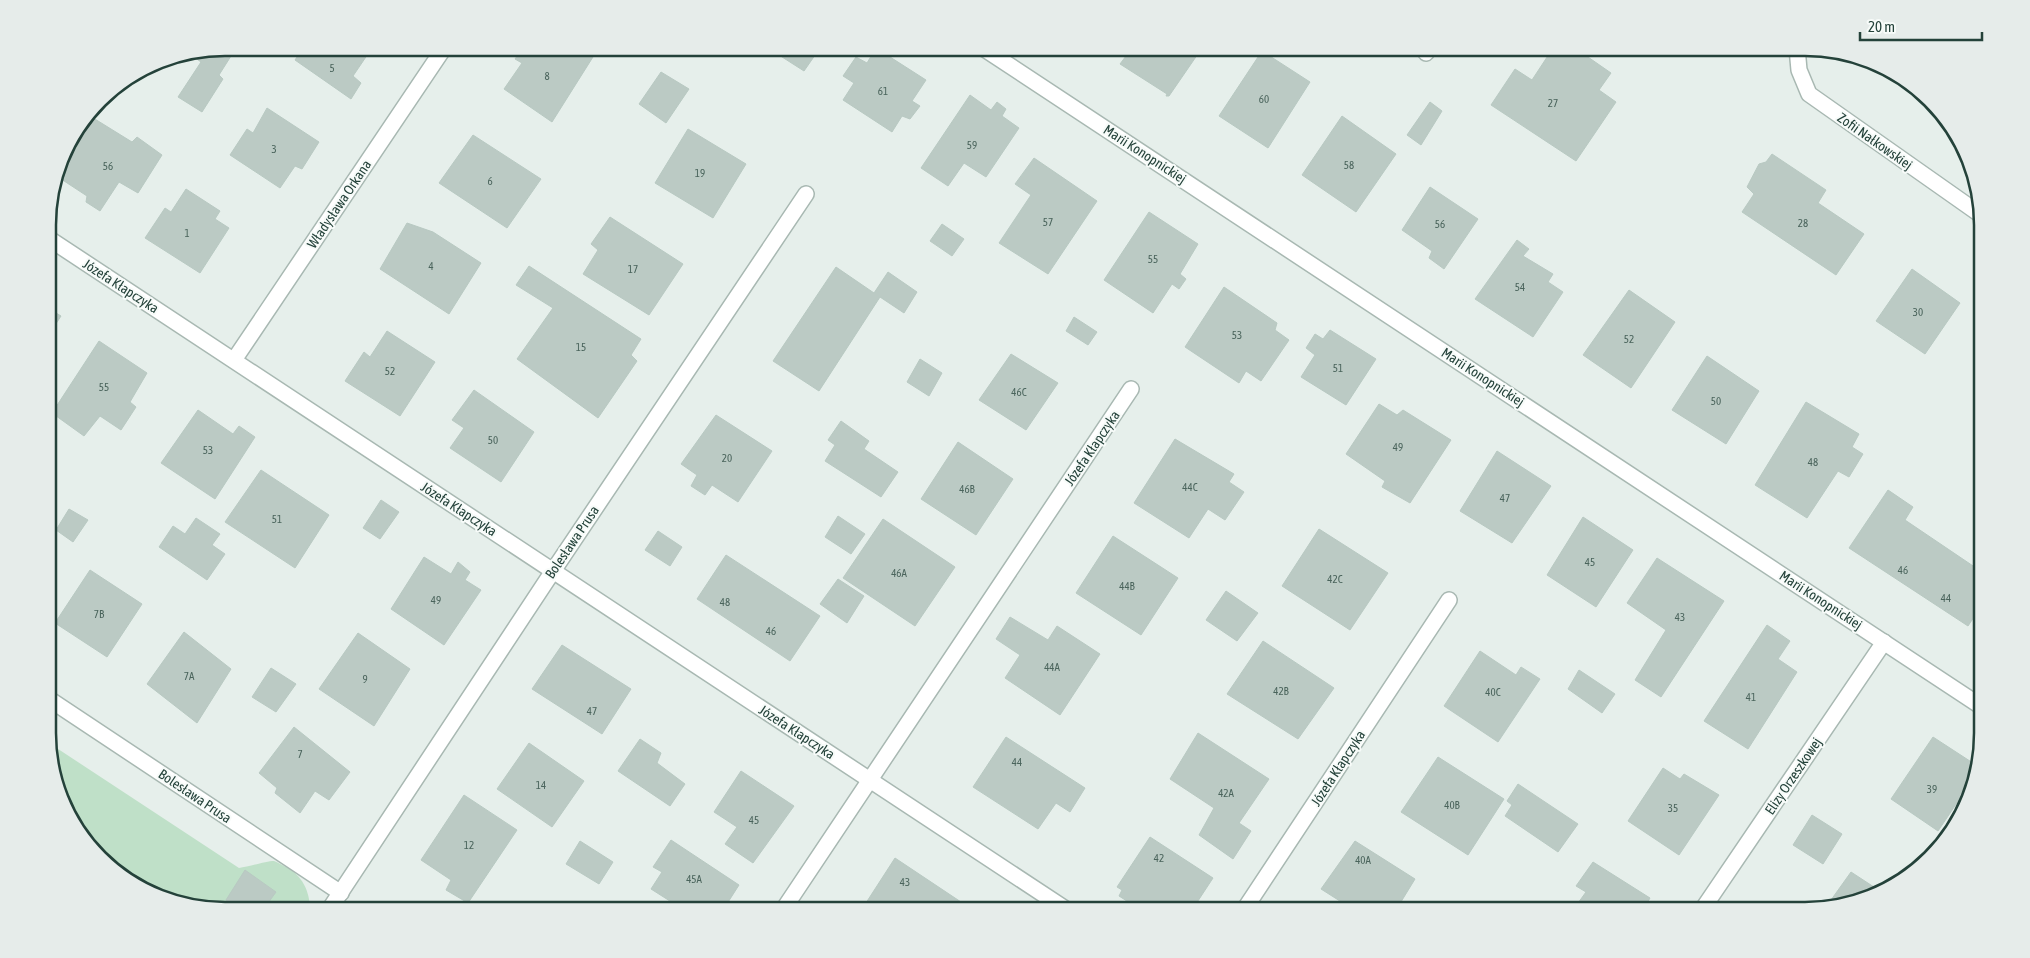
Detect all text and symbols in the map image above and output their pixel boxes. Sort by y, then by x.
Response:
scale bar [1860,10,1982,42]
text: 20 m [1868,18,1895,35]
house number: 5 [329,62,335,74]
house number: 8 [544,70,550,82]
house number: 61 [878,85,888,97]
house number: 60 [1259,93,1269,105]
house number: 27 [1548,97,1558,109]
street label: Zofii Nałkowskiej [1834,109,1916,173]
street label: Marii Konopnickiej [1101,121,1189,187]
house number: 59 [967,139,977,151]
house number: 3 [271,143,277,155]
street label: Władysława Orkana [304,157,374,251]
house number: 58 [1344,159,1354,171]
house number: 56 [103,160,113,172]
house number: 19 [695,167,705,179]
house number: 6 [487,175,493,187]
house number: 57 [1043,216,1053,228]
house number: 28 [1798,217,1808,229]
house number: 56 [1435,218,1445,230]
house number: 1 [184,227,190,239]
house number: 55 [1148,253,1158,265]
street label: Józefa Kłapczyka [80,256,162,316]
house number: 4 [428,260,434,272]
house number: 17 [628,263,638,275]
house number: 54 [1515,281,1525,293]
house number: 30 [1913,306,1923,318]
house number: 53 [1232,329,1242,341]
house number: 52 [1624,333,1634,345]
house number: 15 [576,341,586,353]
street label: Marii Konopnickiej [1439,344,1527,410]
house number: 51 [1333,362,1343,374]
house number: 52 [385,365,395,377]
house number: 55 [99,381,109,393]
house number: 46C [1011,386,1027,398]
house number: 50 [1711,395,1721,407]
street label: Józefa Kłapczyka [1061,408,1123,488]
house number: 50 [488,434,498,446]
house number: 49 [1393,441,1403,453]
house number: 53 [203,444,213,456]
house number: 20 [722,452,732,464]
house number: 48 [1808,456,1818,468]
street label: Józefa Kłapczyka [418,479,500,539]
house number: 44C [1182,481,1198,493]
house number: 46B [959,483,976,495]
house number: 47 [1500,492,1510,504]
street label: Bolesława Prusa [542,503,602,581]
house number: 51 [272,513,282,525]
house number: 45 [1585,556,1595,568]
house number: 46 [1898,564,1908,576]
house number: 46A [891,567,907,579]
street label: Marii Konopnickiej [1777,567,1865,633]
house number: 42C [1327,573,1343,585]
house number: 44B [1119,580,1136,592]
house number: 44 [1941,592,1951,604]
house number: 49 [431,594,441,606]
house number: 48 [720,596,730,608]
house number: 7B [94,608,105,620]
house number: 43 [1675,611,1685,623]
house number: 46 [766,625,776,637]
house number: 44A [1044,661,1060,673]
house number: 7A [184,670,195,682]
house number: 9 [362,673,368,685]
house number: 42B [1273,685,1290,697]
house number: 40C [1485,686,1501,698]
house number: 41 [1746,691,1756,703]
street label: Józefa Kłapczyka [756,702,838,762]
house number: 47 [587,705,597,717]
street label: Józefa Kłapczyka [1308,727,1368,809]
street label: Elizy Orzeszkowej [1761,735,1825,817]
house number: 7 [297,748,303,760]
house number: 44 [1012,756,1022,768]
street label: Bolesława Prusa [156,766,234,826]
house number: 14 [536,779,546,791]
house number: 39 [1927,783,1937,795]
house number: 42A [1218,787,1234,799]
house number: 40B [1444,799,1461,811]
house number: 35 [1668,802,1678,814]
house number: 45 [749,814,759,826]
house number: 12 [464,839,474,851]
house number: 42 [1154,852,1164,864]
house number: 40A [1355,854,1371,866]
house number: 45A [686,873,702,885]
house number: 43 [900,876,910,888]

